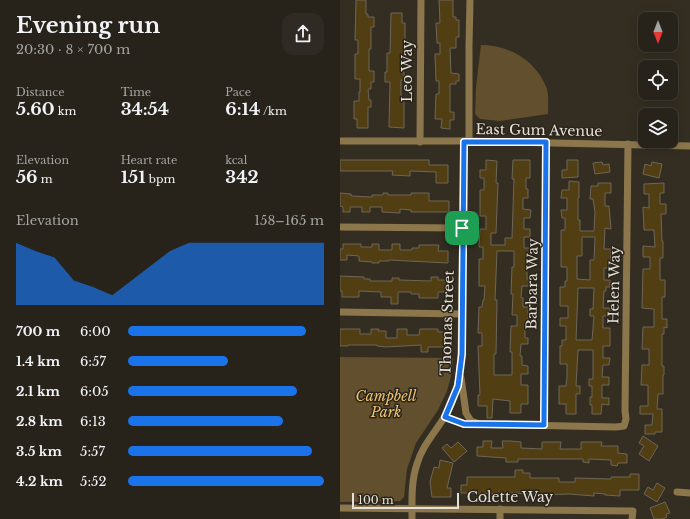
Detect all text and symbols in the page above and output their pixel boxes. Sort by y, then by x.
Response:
text: Evening run [16,12,160,39]
north arrow [638,12,678,52]
map controls [638,12,678,148]
button: share [282,13,324,55]
street label: Leo Way [398,40,416,102]
text: 20:30 · 8 × 700 m [16,41,130,58]
button: locate [638,60,678,100]
text: Distance [16,85,65,99]
text: Time [121,85,151,99]
text: Pace [225,85,251,99]
text: 5.60 [16,99,55,120]
text: 34:54 [121,99,169,120]
text: 6:14 [225,99,260,120]
text: km [55,104,76,118]
text: /km [260,104,287,118]
button: layers [638,108,678,148]
street label: East Gum Avenue [475,120,603,140]
text: Elevation [16,153,69,167]
text: Heart rate [121,153,177,167]
text: kcal [225,153,247,167]
text: 56 [16,167,38,188]
text: 151 [121,167,146,188]
text: 342 [225,167,259,188]
text: m [38,172,53,186]
text: bpm [146,172,175,186]
pin [445,211,479,245]
text: Elevation [16,212,79,229]
text: 158–165 m [254,212,324,229]
icon: arrive [451,217,473,239]
street label: Barbara Way [522,238,542,330]
street label: Helen Way [604,246,624,324]
street label: Thomas Street [436,269,458,376]
text: 700 m [16,323,60,340]
text: 6:00 [80,323,111,340]
text: 1.4 km [16,353,60,370]
text: 6:57 [80,353,106,370]
text: 2.1 km [16,383,60,400]
text: 6:05 [80,383,109,400]
park label: Campbell Park [356,387,417,421]
text: 2.8 km [16,413,63,430]
text: 6:13 [80,413,106,430]
text: 3.5 km [16,443,62,460]
text: 5:57 [80,443,105,460]
text: 4.2 km [16,473,63,490]
text: 5:52 [80,473,106,490]
street label: Colette Way [467,488,553,506]
scale bar [352,491,459,510]
text: 100 m [358,493,394,507]

